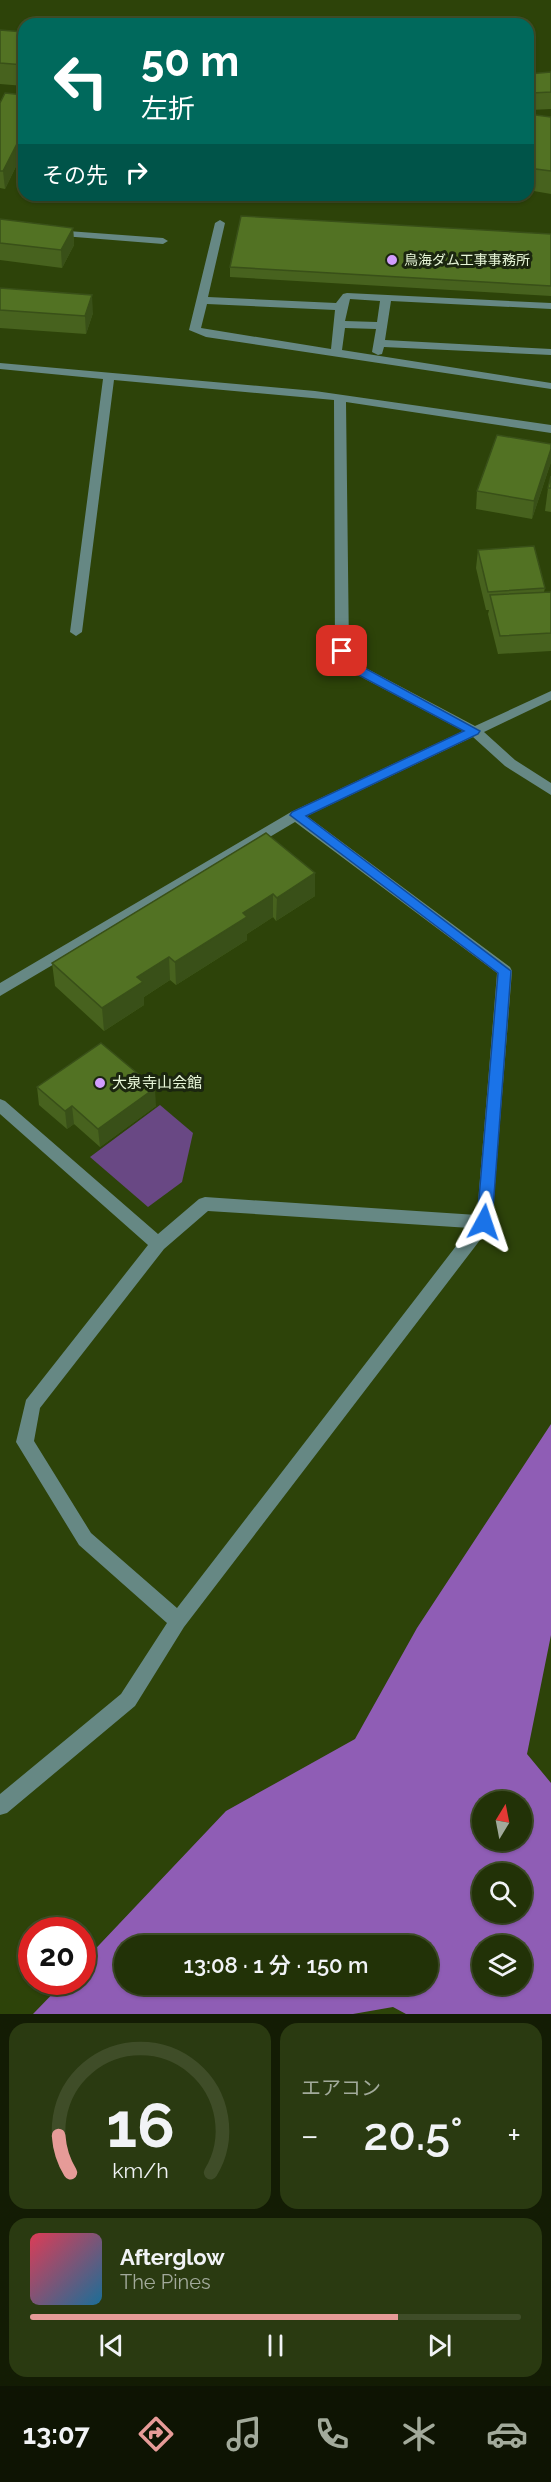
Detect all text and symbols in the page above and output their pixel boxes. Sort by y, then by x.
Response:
text: 50 m [141,37,239,86]
icon: left [42,42,120,120]
text: 左折 [141,93,195,124]
icon: right [120,156,153,189]
text: その先 [42,162,108,188]
place label: 鳥海ダム工事事務所 [404,252,530,268]
marker: 鳥海ダム工事事務所 [385,253,399,267]
pin [316,625,367,676]
icon: arrive [325,634,358,667]
place label: 大泉寺山会館 [112,1074,202,1092]
marker: 大泉寺山会館 [93,1076,107,1090]
position arrow [452,1190,516,1254]
north arrow [472,1791,532,1851]
map controls [472,1791,532,1995]
button: search [472,1863,532,1923]
speed limit sign: 20 [18,1917,96,1995]
button: layers [472,1935,532,1995]
text: 13:08 · 1 分 · 150 m [184,1952,368,1978]
text: エアコン [301,2076,381,2100]
text: 16 [106,2088,174,2162]
text: 20.5° [363,2108,463,2161]
text: − [301,2116,319,2155]
text: + [507,2116,521,2155]
text: km/h [112,2158,168,2183]
text: Afterglow [120,2244,225,2270]
text: The Pines [120,2270,211,2294]
icon: previous [95,2329,128,2362]
icon: pause [259,2329,292,2362]
icon: next [423,2329,456,2362]
icon: directions [135,2413,177,2455]
icon: music [223,2413,265,2455]
icon: phone [311,2413,353,2455]
icon: climate [398,2413,440,2455]
icon: car [486,2413,528,2455]
text: 13:07 [23,2419,90,2450]

